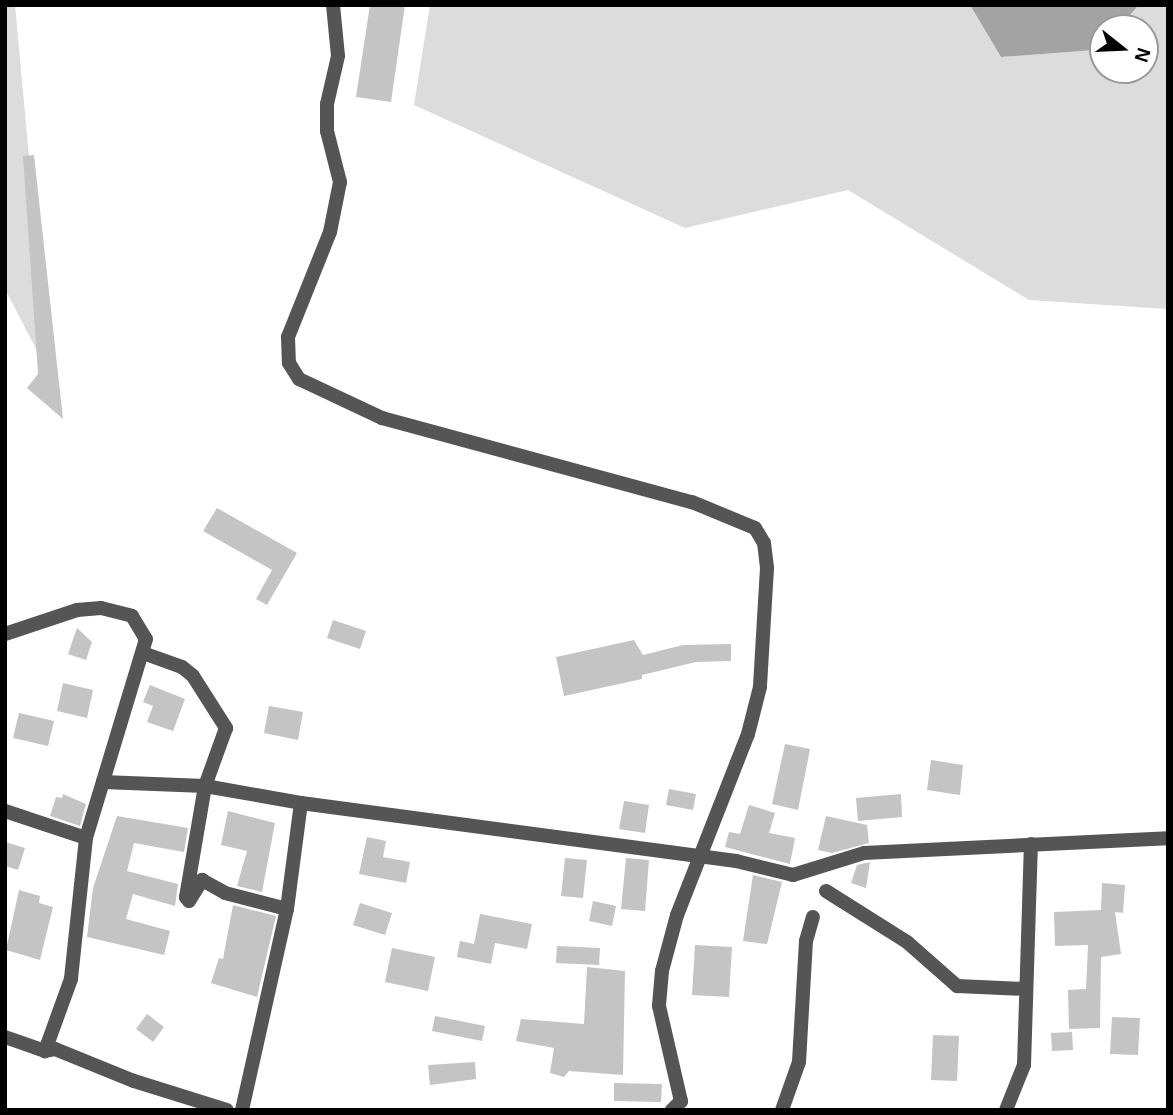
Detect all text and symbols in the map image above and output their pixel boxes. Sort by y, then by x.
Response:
north arrow [1089,14,1159,84]
text: N [1130,45,1155,65]

